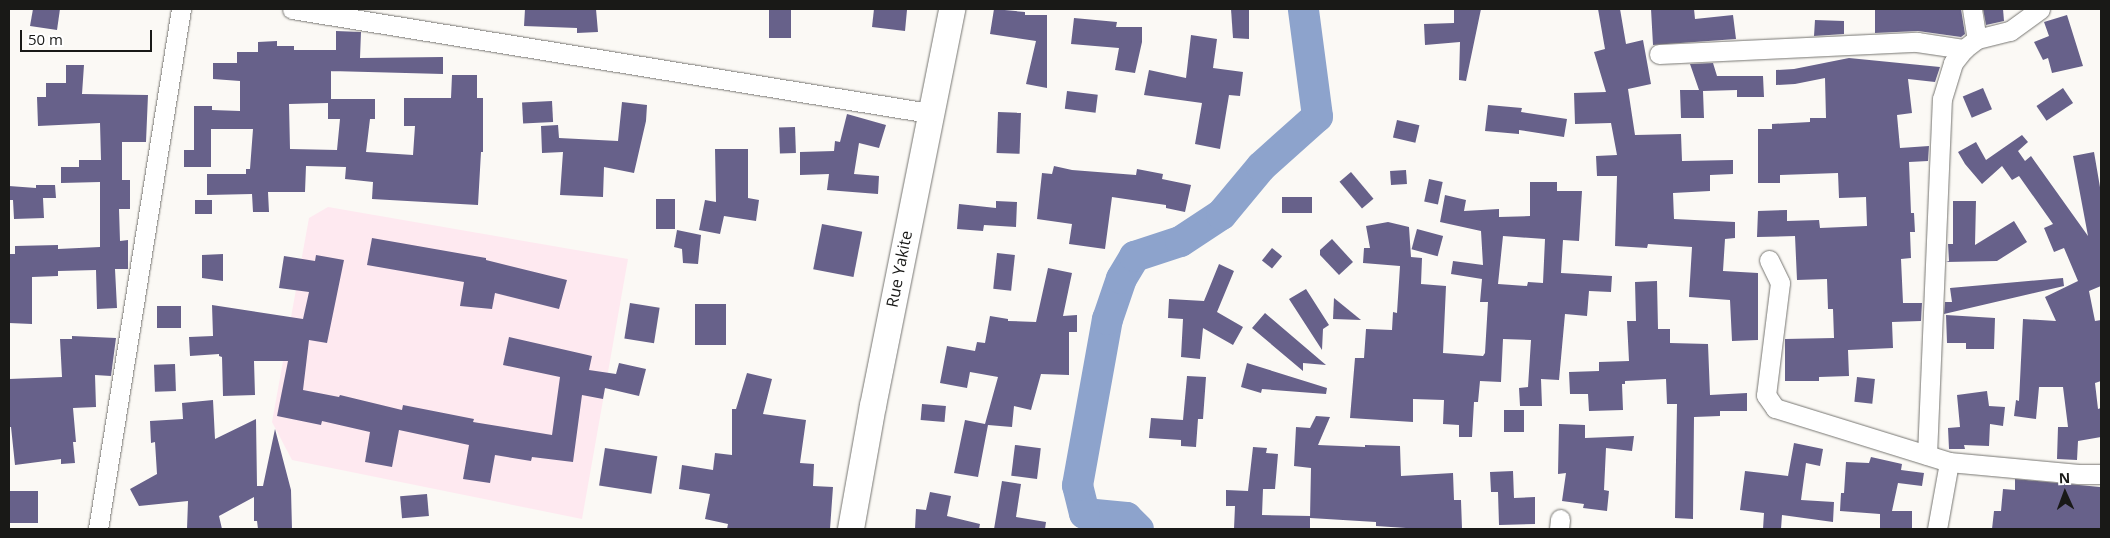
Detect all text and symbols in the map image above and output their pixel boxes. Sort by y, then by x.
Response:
scale bar [22,20,155,52]
text: 50 m [28,29,63,49]
street label: Rue Yakite [882,229,916,309]
north arrow [2040,468,2090,518]
text: N [2058,468,2070,487]

